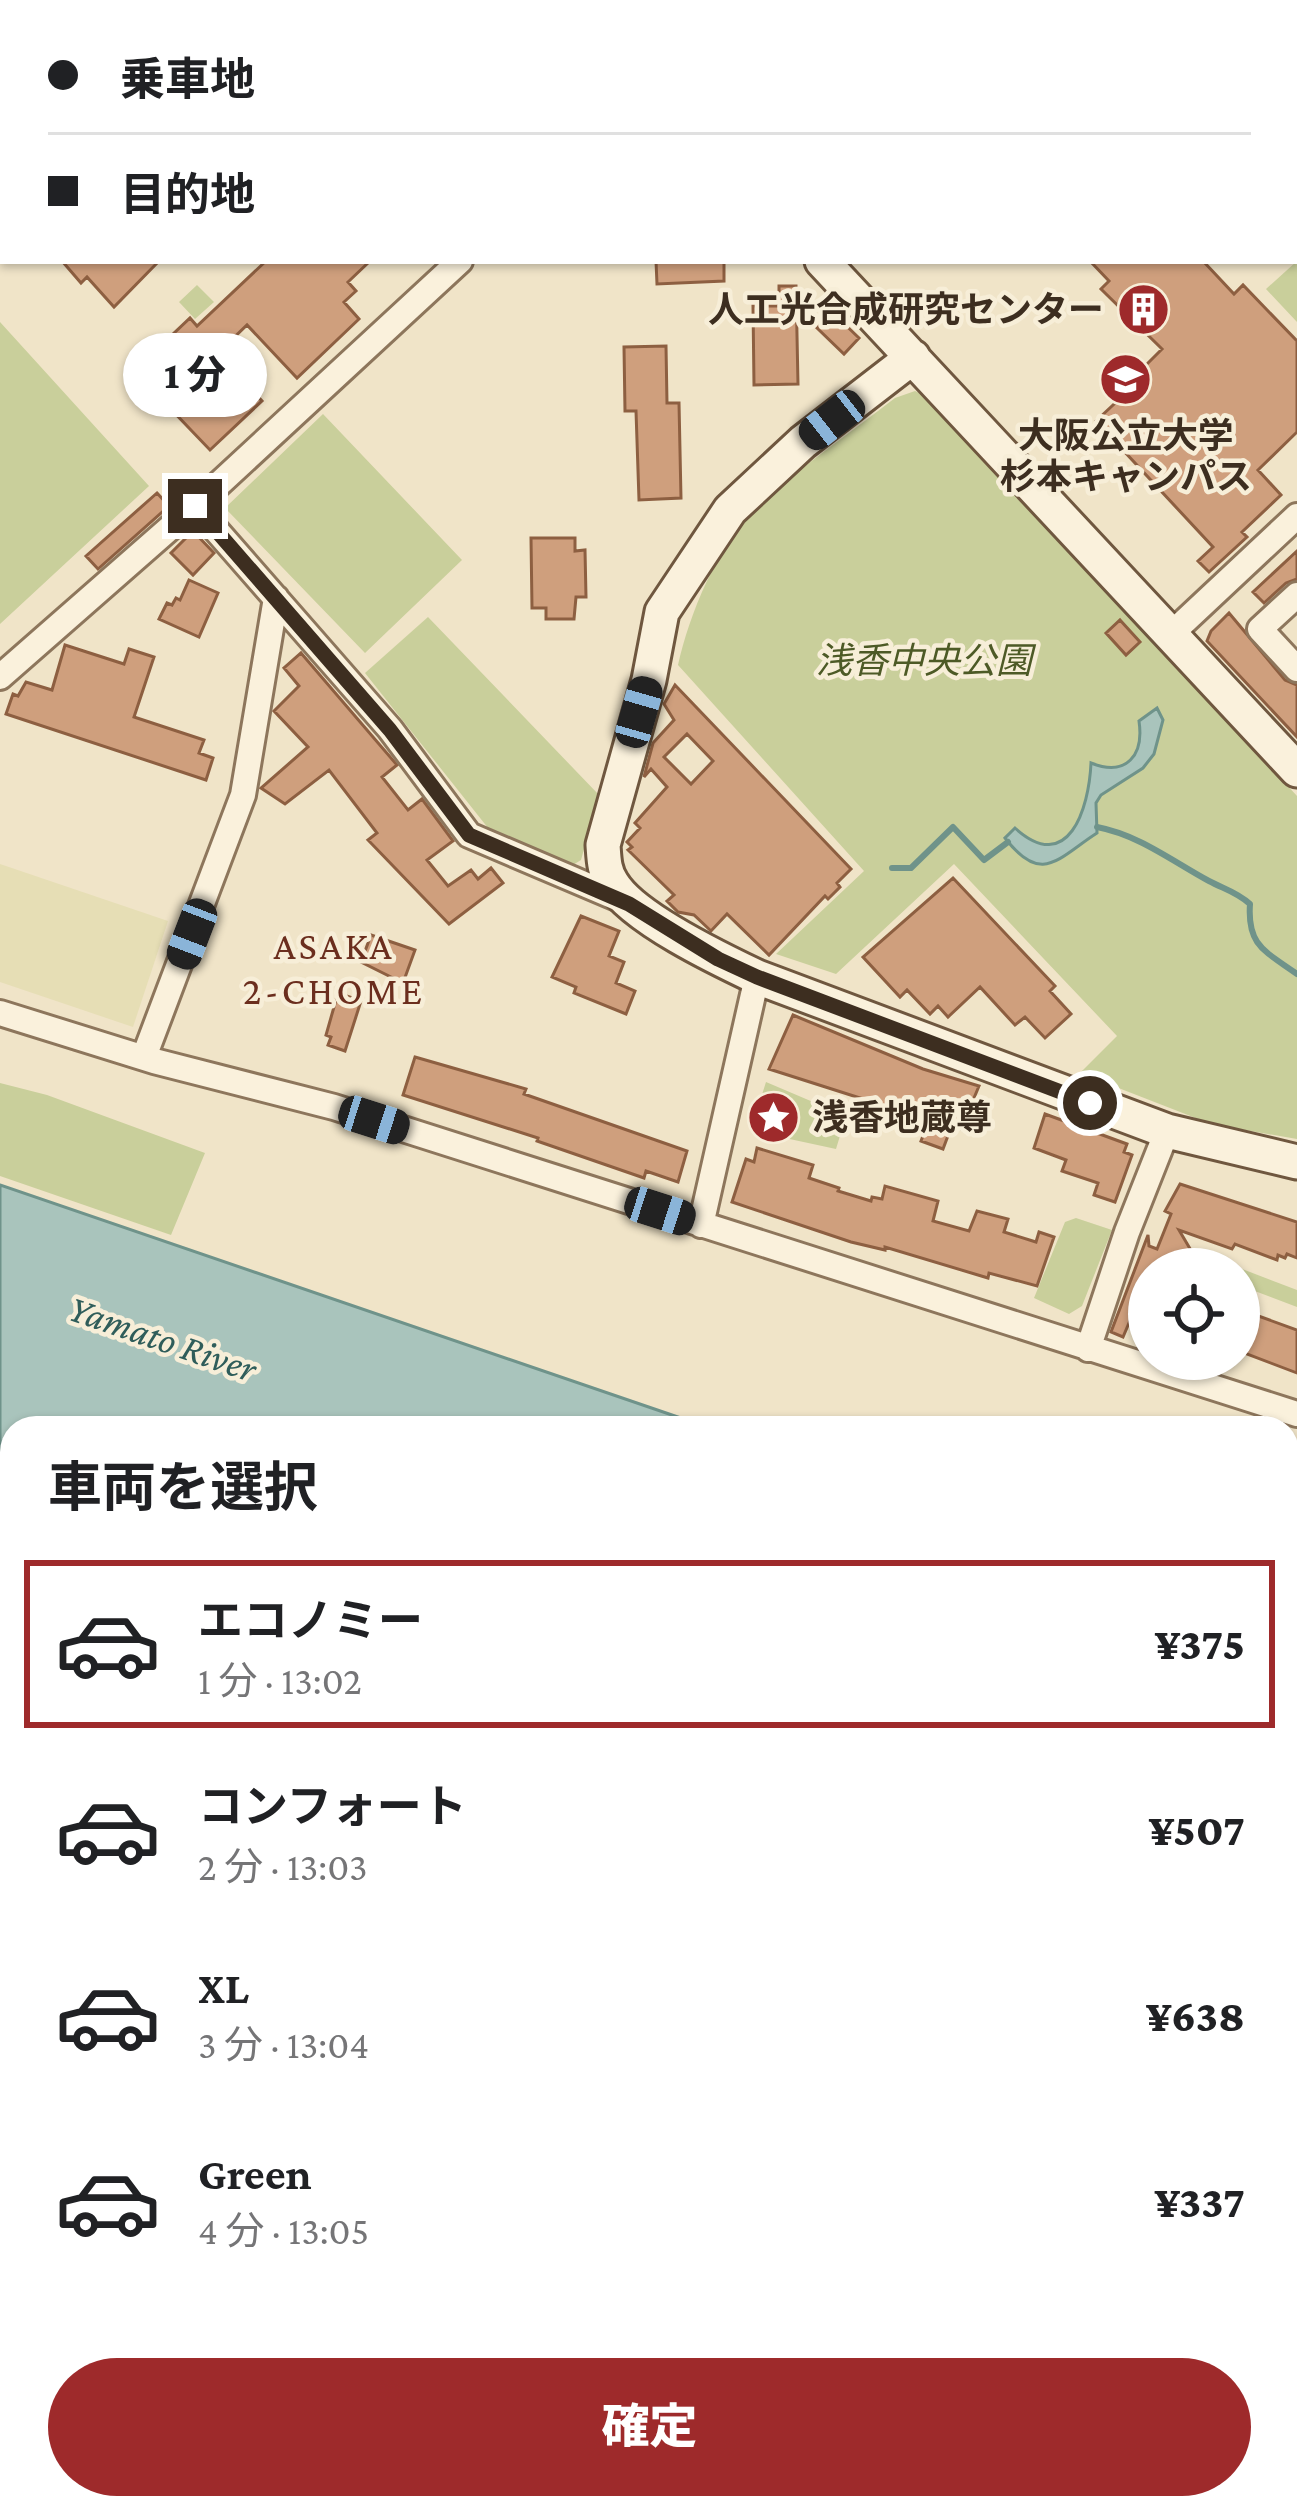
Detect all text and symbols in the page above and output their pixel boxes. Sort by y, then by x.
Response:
text: 乗車地 [120,55,255,105]
text: 目的地 [120,170,255,220]
building icon: 人工光合成研究センター [1115,282,1171,338]
place label: 人工光合成研究センター [708,290,1104,330]
callout: 1 分 [123,332,267,416]
school or university icon: 大阪公立大学 杉本キャンパス [1098,352,1154,408]
text: 1 分 [164,353,226,396]
car [793,384,871,456]
place label: 大阪公立大学 杉本キャンパス [1000,416,1252,497]
route end [168,479,222,533]
park label: 浅香中央公園 [816,641,1037,681]
car [612,672,666,752]
car [162,894,222,974]
district label: ASAKA 2-CHOME [243,924,425,1012]
route start [1063,1076,1117,1130]
place icon: 浅香地蔵尊 [745,1090,801,1146]
car [334,1092,414,1148]
place label: 浅香地蔵尊 [812,1098,992,1138]
car [620,1183,700,1239]
map controls [1128,1248,1260,1380]
button: locate [1128,1248,1260,1380]
water label: Yamato River [64,1286,264,1391]
text: 車両を選択 [48,1458,318,1518]
icon: car [54,1590,162,1698]
text: エコノミー [198,1596,423,1646]
text: ¥375 [1154,1619,1245,1669]
text: 1 分 · 13:02 [198,1659,362,1702]
icon: car [54,1776,162,1884]
text: コンフォート [198,1782,467,1832]
text: ¥507 [1148,1805,1245,1855]
text: 2 分 · 13:03 [198,1845,367,1888]
icon: car [54,1962,162,2070]
text: XL [198,1963,249,2013]
text: ¥638 [1145,1991,1245,2041]
text: 3 分 · 13:04 [198,2023,369,2066]
icon: car [54,2148,162,2256]
text: Green [198,2149,312,2199]
text: ¥337 [1154,2177,1245,2227]
text: 4 分 · 13:05 [198,2209,369,2252]
button: 確定 [48,2358,1251,2496]

